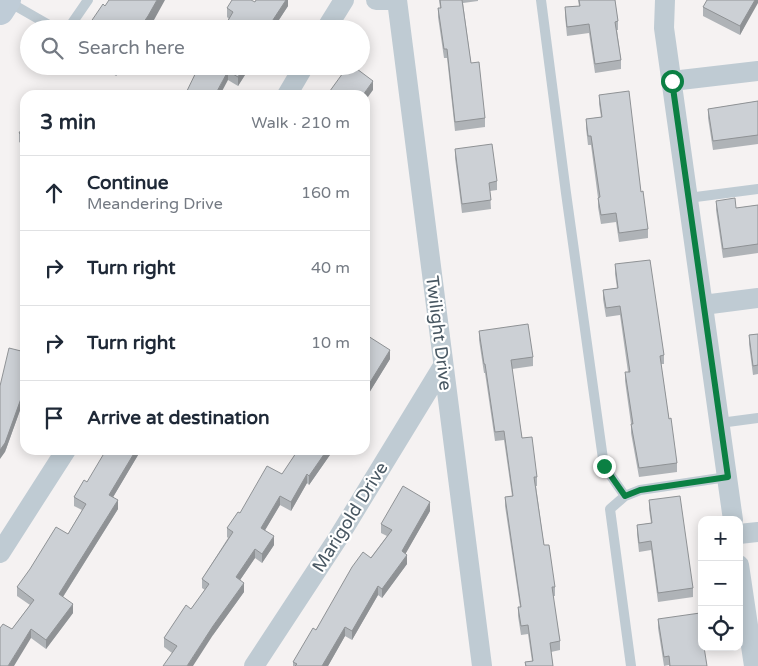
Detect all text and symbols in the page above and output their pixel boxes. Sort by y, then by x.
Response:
search box [20,20,370,75]
icon: search [38,34,66,62]
text: Search here [78,37,185,59]
route start [661,70,684,93]
text: 3 min [40,110,96,135]
text: Walk · 210 m [251,113,350,133]
text: Continue [87,172,169,194]
icon: ahead [40,179,68,207]
text: 160 m [301,183,350,203]
text: Meandering Drive [87,194,223,214]
icon: right [40,254,68,282]
text: Turn right [87,257,175,279]
text: 40 m [311,258,350,278]
street label: Twilight Drive [421,274,457,392]
icon: right [40,329,68,357]
text: Turn right [87,332,175,354]
text: 10 m [311,333,350,353]
icon: arrive [40,404,68,432]
text: Arrive at destination [87,407,270,429]
route end [593,455,616,478]
street label: Marigold Drive [307,458,393,576]
map controls [698,516,743,651]
button: + [698,516,743,561]
button: − [698,561,743,606]
button: locate [698,606,743,651]

